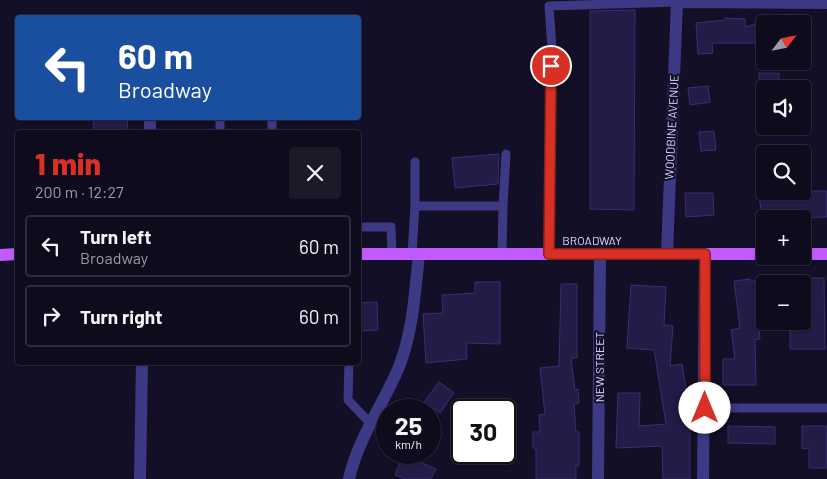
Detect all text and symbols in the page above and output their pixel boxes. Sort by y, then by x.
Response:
north arrow [756,15,811,70]
map controls [756,15,811,330]
text: 60 m [118,34,193,76]
icon: left [35,35,100,100]
pin [530,45,572,87]
icon: arrive [537,52,565,80]
street label: WOODBINE AVENUE [661,74,681,180]
text: Broadway [118,76,212,102]
button: sound [756,80,811,135]
text: 1 min [35,145,101,181]
button: search [756,145,811,200]
button: close [289,147,341,199]
text: 200 m · 12:27 [35,182,124,201]
button: + [756,210,811,265]
text: Turn left [80,225,151,248]
icon: left [37,232,65,260]
street label: BROADWAY [562,233,622,247]
text: 60 m [299,235,339,258]
text: Broadway [80,248,148,267]
button: − [756,275,811,330]
icon: right [37,302,65,330]
text: Turn right [80,305,162,328]
text: 60 m [299,305,339,328]
street label: NEW STREET [592,332,606,402]
position arrow [678,381,730,433]
speed limit sign: 30 [451,399,516,464]
text: 25 [395,410,422,440]
text: km/h [395,437,422,451]

